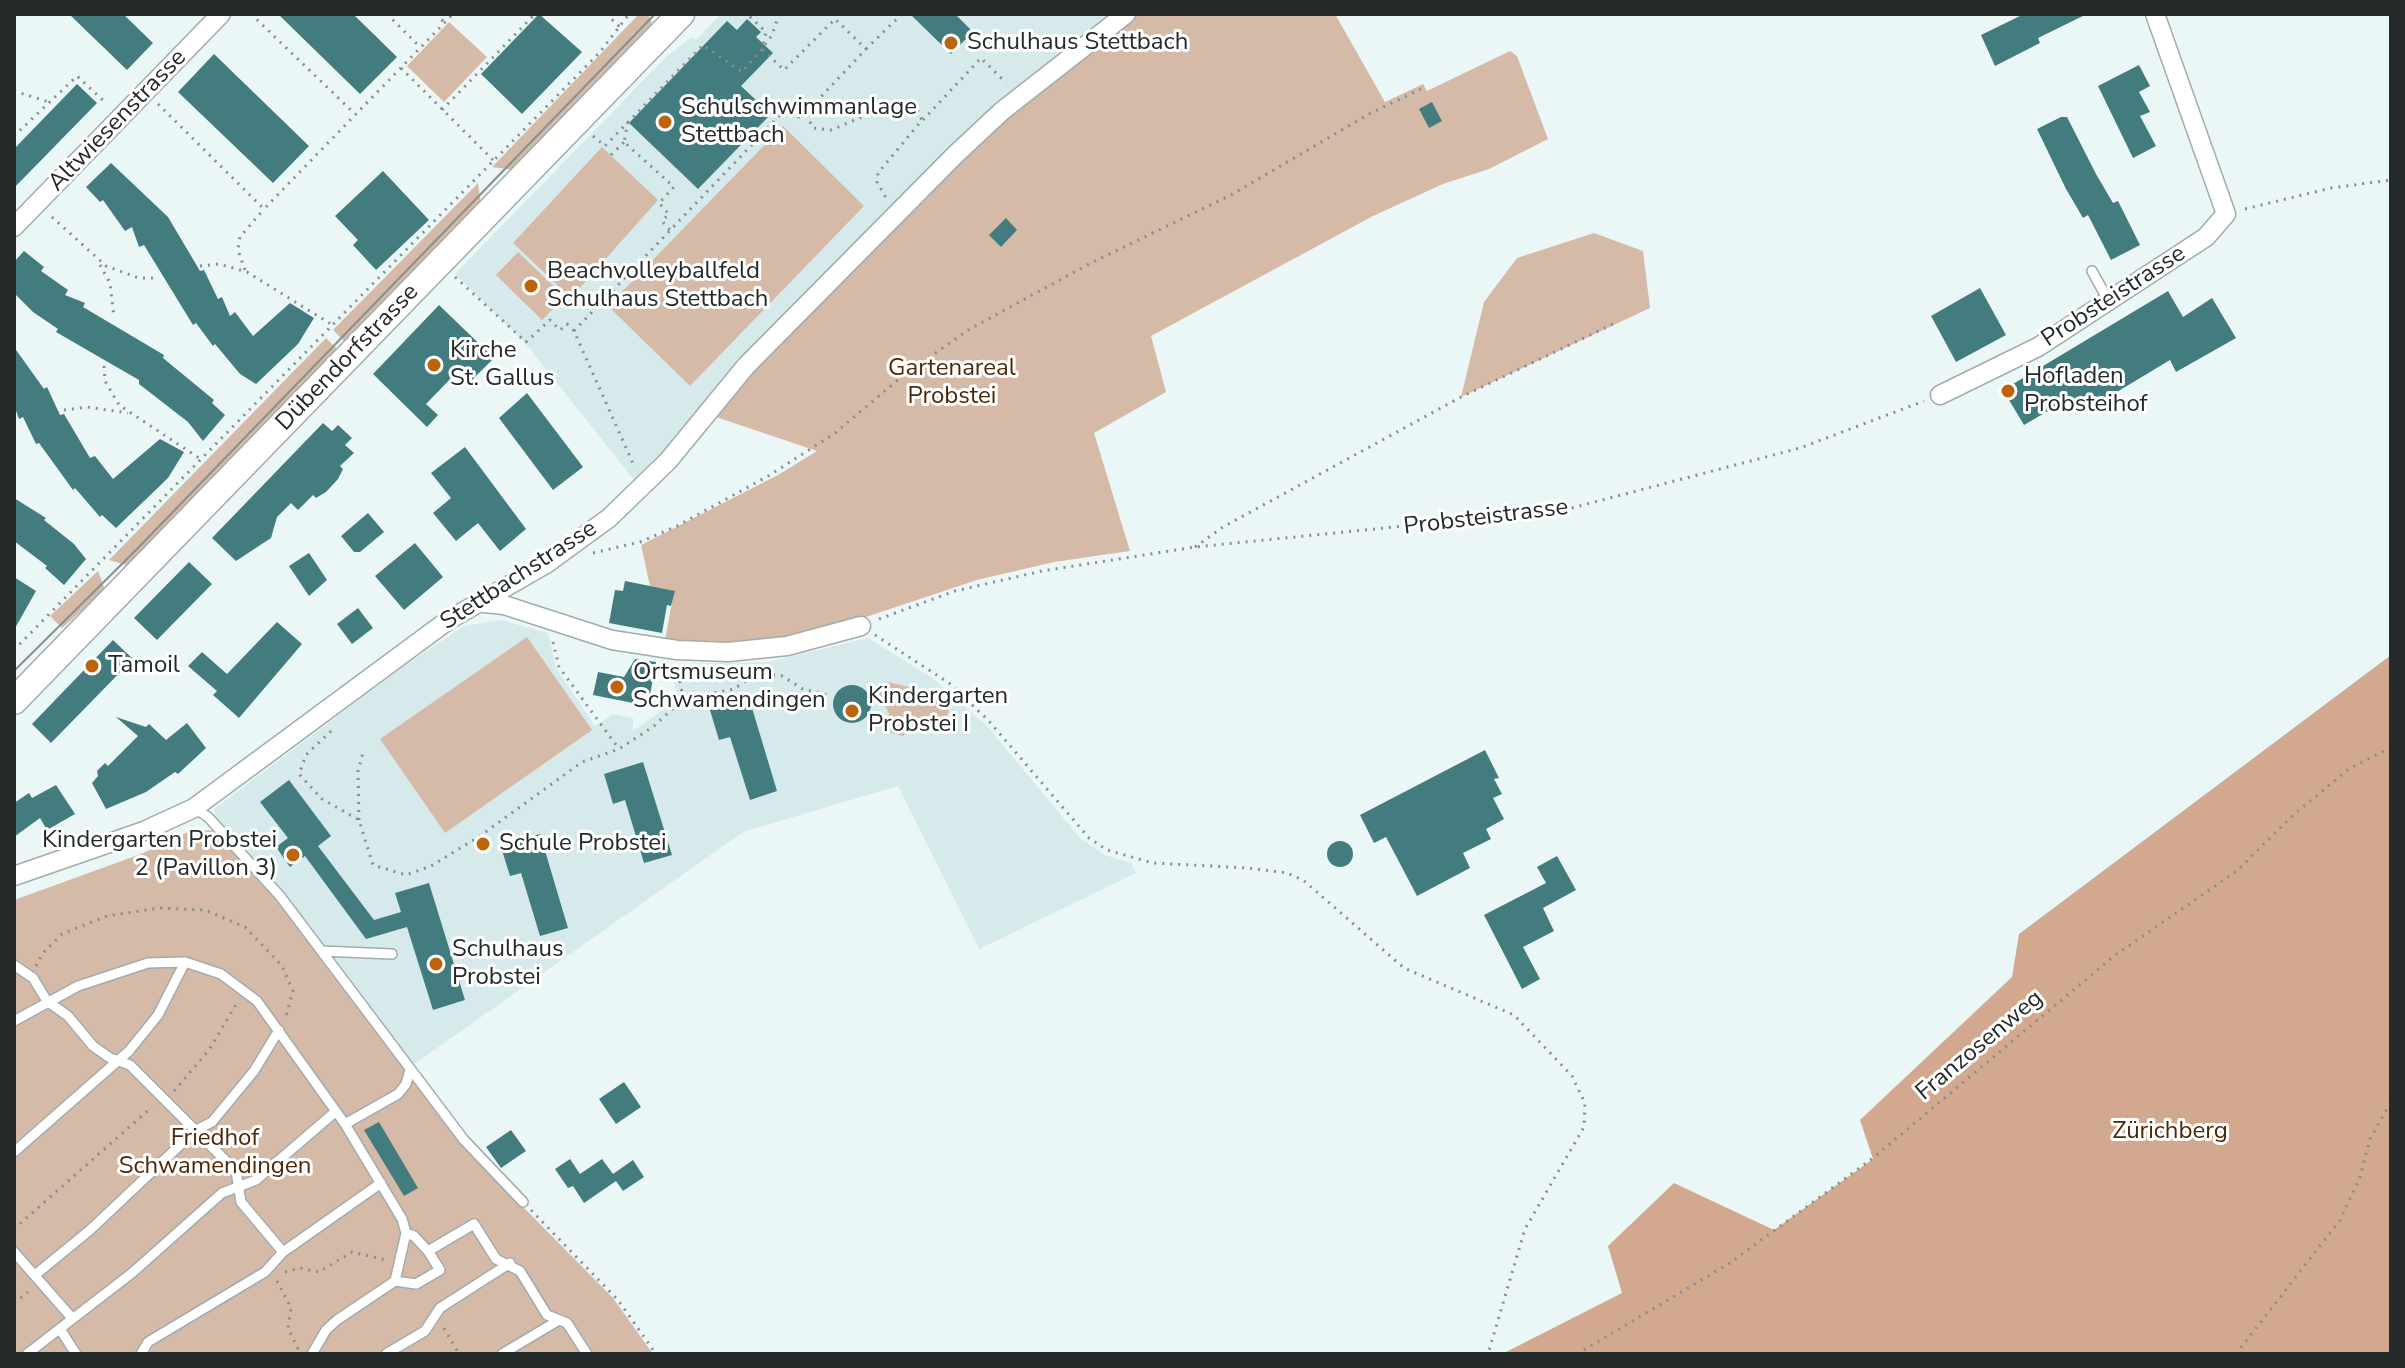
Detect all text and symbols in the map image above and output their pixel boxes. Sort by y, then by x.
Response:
place label: Schulhaus Stettbach [967,29,1188,57]
marker: Schulhaus Stettbach [942,34,960,52]
street label: Altwiesenstrasse [43,44,193,198]
place label: Schulschwimmanlage Stettbach [681,94,917,150]
marker: Schulschwimmanlage Stettbach [656,113,674,131]
street label: Probsteistrasse [2037,240,2191,354]
place label: Beachvolleyballfeld Schulhaus Stettbach [547,258,768,314]
marker: Beachvolleyballfeld Schulhaus Stettbach [522,277,540,295]
street label: Dübendorfstrasse [271,279,425,437]
place label: Kirche St. Gallus [450,337,554,393]
park label: Gartenareal Probstei [888,355,1016,411]
marker: Kirche St. Gallus [425,356,443,374]
place label: Hofladen Probsteihof [2024,363,2148,419]
marker: Hofladen Probsteihof [1999,382,2017,400]
street label: Probsteistrasse [1402,494,1570,542]
street label: Stettbachstrasse [435,515,603,637]
place label: Tamoil [108,652,180,680]
marker: Tamoil [83,657,101,675]
place label: Ortsmuseum Schwamendingen [633,659,826,715]
marker: Ortsmuseum Schwamendingen [608,678,626,696]
place label: Kindergarten Probstei I [868,683,1008,739]
marker: Kindergarten Probstei I [843,702,861,720]
place label: Kindergarten Probstei 2 (Pavillon 3) [42,827,277,883]
place label: Schule Probstei [499,830,667,858]
marker: Schule Probstei [474,835,492,853]
marker: Kindergarten Probstei 2 (Pavillon 3) [284,846,302,864]
place label: Schulhaus Probstei [452,936,563,992]
marker: Schulhaus Probstei [427,955,445,973]
street label: Franzosenweg [1911,985,2049,1107]
park label: Zürichberg [2112,1118,2228,1146]
park label: Friedhof Schwamendingen [119,1125,311,1181]

